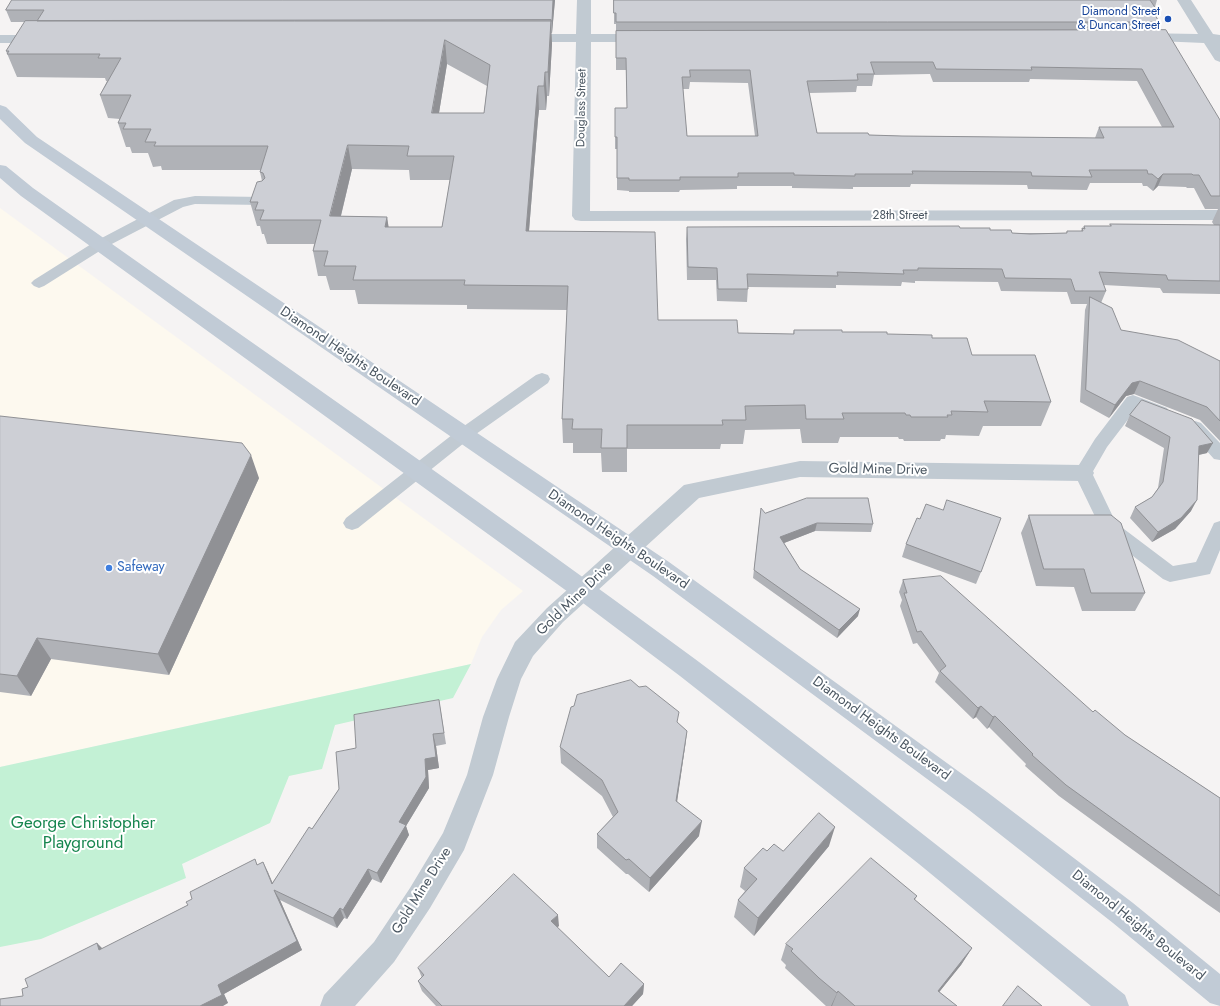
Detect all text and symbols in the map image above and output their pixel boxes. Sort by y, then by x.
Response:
place label: Diamond Street & Duncan Street [1078,5,1160,33]
marker: Diamond Street & Duncan Street [1163,14,1173,24]
street label: Douglass Street [574,69,590,147]
street label: 28th Street [873,209,927,223]
street label: Diamond Heights Boulevard [276,304,424,410]
street label: Gold Mine Drive [828,461,928,479]
street label: Diamond Heights Boulevard [544,487,692,593]
street label: Gold Mine Drive [534,559,616,639]
place label: Safeway [117,560,165,576]
marker: Safeway [104,563,114,573]
street label: Diamond Heights Boulevard [809,673,953,785]
park label: George Christopher Playground [11,814,155,854]
street label: Gold Mine Drive [389,845,455,937]
street label: Diamond Heights Boulevard [1068,867,1208,985]

